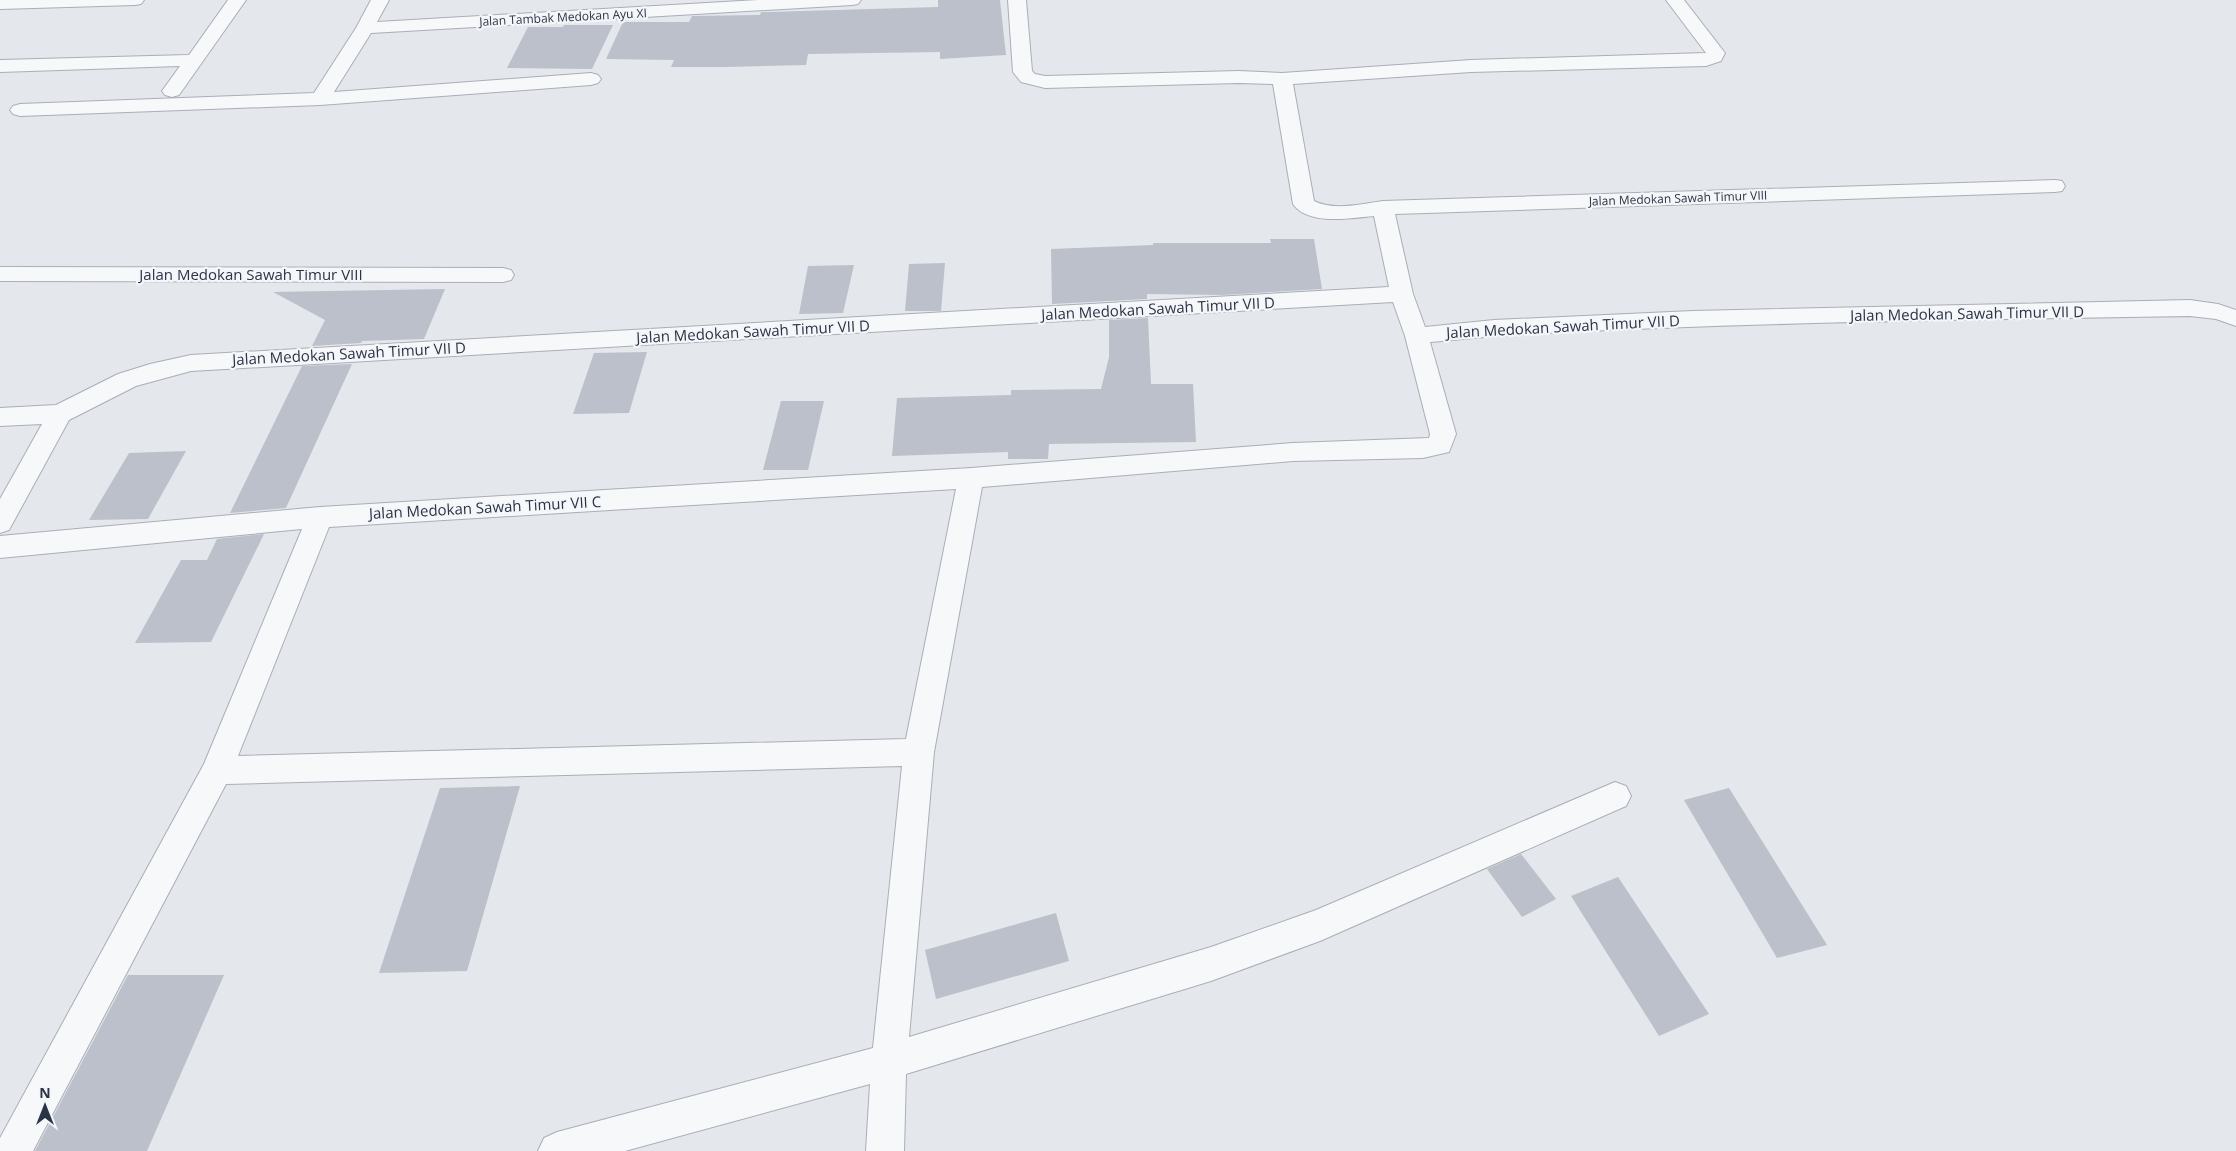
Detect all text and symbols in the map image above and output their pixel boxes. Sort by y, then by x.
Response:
street label: Jalan Tambak Medokan Ayu XI [478,4,647,30]
street label: Jalan Medokan Sawah Timur VIII [1587,186,1768,210]
street label: Jalan Medokan Sawah Timur VIII [137,264,363,284]
street label: Jalan Medokan Sawah Timur VII D [1039,292,1275,324]
street label: Jalan Medokan Sawah Timur VII D [1848,301,2084,325]
street label: Jalan Medokan Sawah Timur VII D [1444,310,1680,342]
street label: Jalan Medokan Sawah Timur VII D [634,315,870,347]
street label: Jalan Medokan Sawah Timur VII D [230,337,466,369]
street label: Jalan Medokan Sawah Timur VII C [366,491,602,523]
north arrow [20,1081,70,1131]
text: N [39,1083,51,1102]

